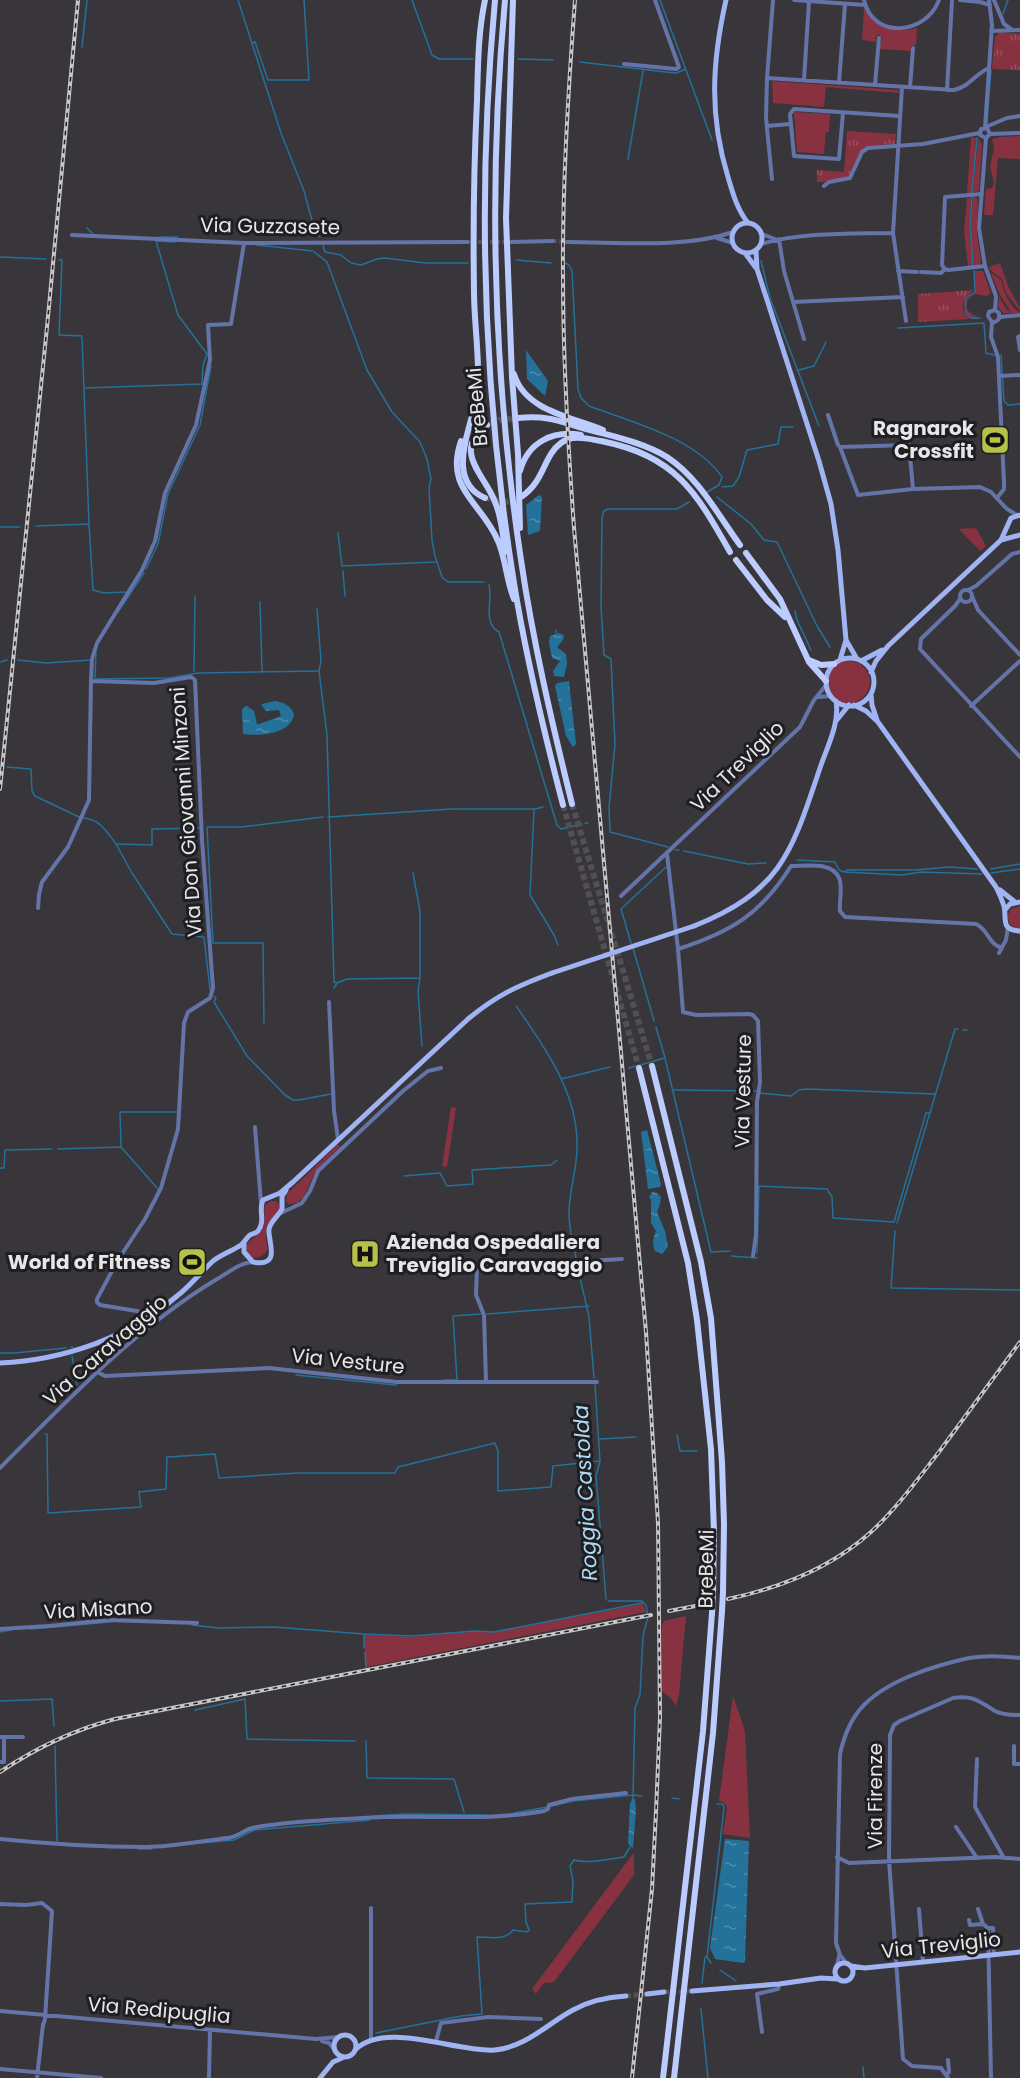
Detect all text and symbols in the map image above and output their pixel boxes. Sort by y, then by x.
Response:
street label: Via Guzzasete [200,211,340,241]
street label: BreBeMi [460,366,494,448]
place label: Ragnarok Crossfit [873,414,975,465]
sports icon: Ragnarok Crossfit [979,424,1011,456]
street label: Via Don Giovanni Minzoni [163,686,209,938]
street label: Via Treviglio [684,714,790,818]
street label: Via Vesture [728,1034,758,1148]
place label: Azienda Ospedaliera Treviglio Caravaggio [386,1228,603,1279]
hospital icon: Azienda Ospedaliera Treviglio Caravaggio [349,1238,381,1270]
sports icon: World of Fitness [176,1246,208,1278]
place label: World of Fitness [8,1248,171,1276]
street label: Via Caravaggio [37,1288,173,1412]
street label: Via Vesture [290,1341,406,1381]
water label: Roggia Castolda [566,1404,604,1582]
street label: BreBeMi [691,1529,721,1609]
street label: Via Misano [43,1592,153,1626]
street label: Via Firenze [861,1743,889,1849]
street label: Via Treviglio [880,1925,1002,1965]
street label: Via Redipuglia [86,1990,232,2030]

